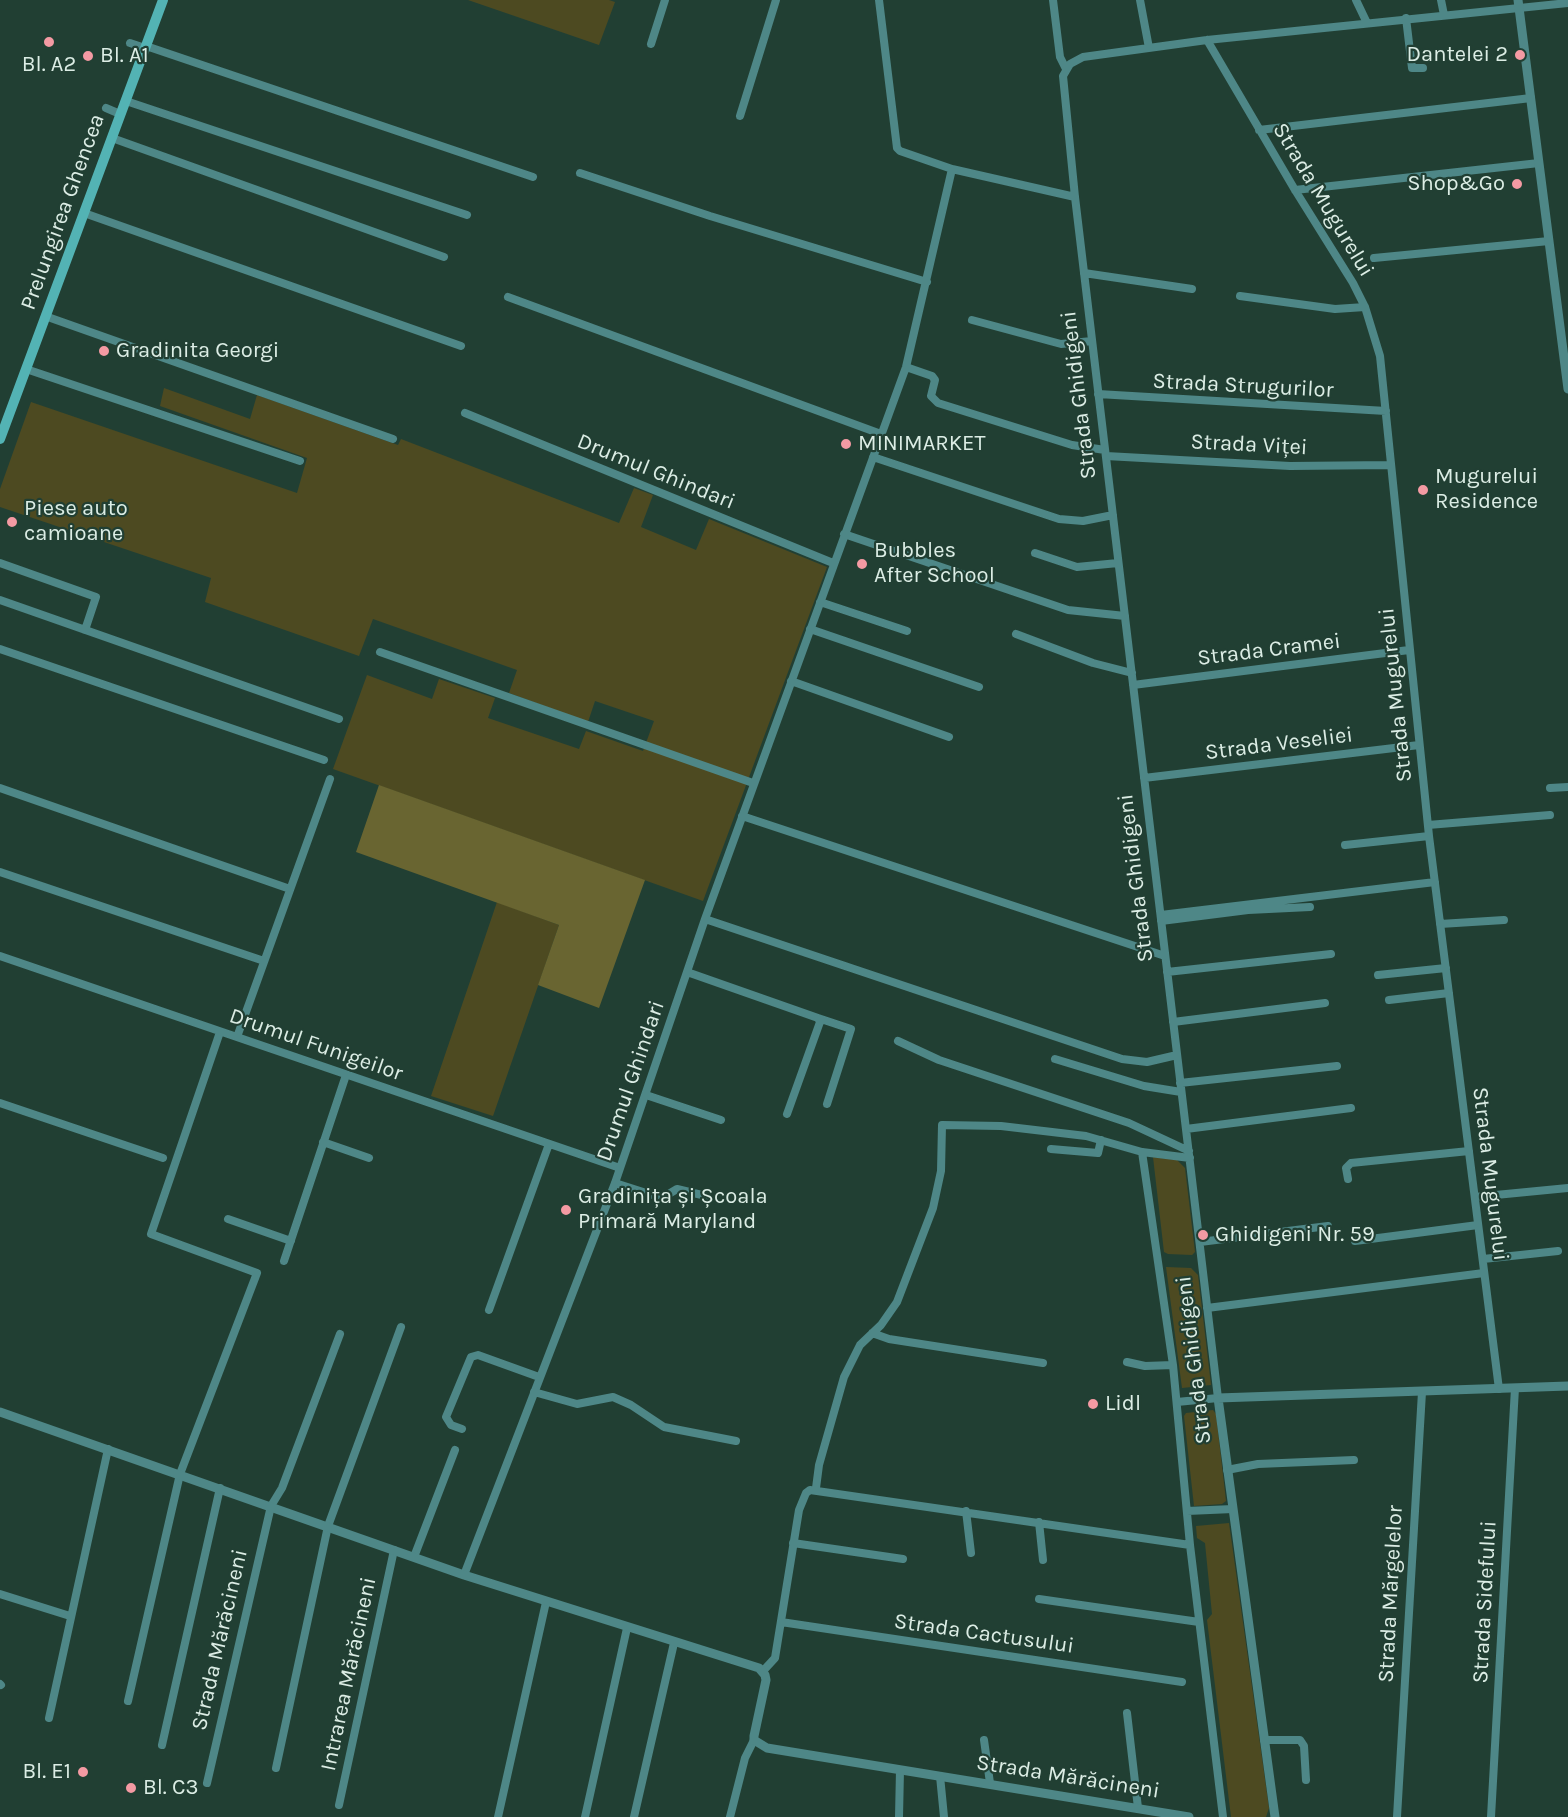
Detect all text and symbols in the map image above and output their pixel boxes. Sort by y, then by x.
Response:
marker: Bl. A2 [42,35,56,49]
place label: Dantelei 2 [1407,42,1508,68]
place label: Bl. A1 [100,43,149,69]
marker: Dantelei 2 [1513,48,1527,62]
marker: Bl. A1 [81,49,95,63]
place label: Bl. A2 [22,52,76,78]
street label: Prelungirea Ghencea [15,110,111,314]
street label: Strada Mugurelui [1267,118,1379,282]
place label: Shop&Go [1407,171,1505,197]
marker: Shop&Go [1510,177,1524,191]
street label: Strada Ghidigeni [1056,309,1102,481]
place label: Gradinita Georgi [116,338,279,364]
marker: Gradinita Georgi [97,344,111,358]
street label: Strada Strugurilor [1152,368,1334,404]
street label: Drumul Ghindari [573,428,739,516]
street label: Strada Viței [1190,429,1308,461]
place label: MINIMARKET [858,431,985,457]
marker: MINIMARKET [839,437,853,451]
place label: Mugurelui Residence [1435,464,1538,516]
marker: Mugurelui Residence [1416,483,1430,497]
place label: Piese auto camioane [24,496,128,548]
marker: Piese auto camioane [5,515,19,529]
place label: Bubbles After School [874,538,995,590]
marker: Bubbles After School [855,557,869,571]
street label: Strada Mugurelui [1374,607,1418,783]
street label: Strada Cramei [1196,628,1342,672]
street label: Strada Veseliei [1204,722,1354,766]
street label: Strada Ghidigeni [1113,792,1159,964]
street label: Drumul Ghindari [591,997,671,1165]
street label: Drumul Funigeilor [226,1003,406,1087]
street label: Strada Mugurelui [1466,1086,1514,1262]
place label: Gradinița și Școala Primară Maryland [578,1184,768,1236]
marker: Gradinița și Școala Primară Maryland [559,1203,573,1217]
place label: Ghidigeni Nr. 59 [1215,1222,1375,1248]
marker: Ghidigeni Nr. 59 [1196,1228,1210,1242]
street label: Strada Ghidigeni [1171,1274,1217,1446]
place label: Lidl [1105,1391,1141,1417]
marker: Lidl [1086,1397,1100,1411]
street label: Strada Mărgelelor [1373,1505,1409,1683]
street label: Strada Sidefului [1468,1520,1502,1684]
street label: Strada Mărăcineni [186,1547,254,1733]
street label: Intrarea Mărăcineni [316,1575,382,1773]
street label: Strada Cactusului [892,1608,1076,1660]
street label: Strada Mărăcineni [975,1749,1161,1805]
place label: Bl. E1 [22,1759,71,1785]
marker: Bl. E1 [76,1765,90,1779]
place label: Bl. C3 [143,1775,198,1801]
marker: Bl. C3 [124,1781,138,1795]

